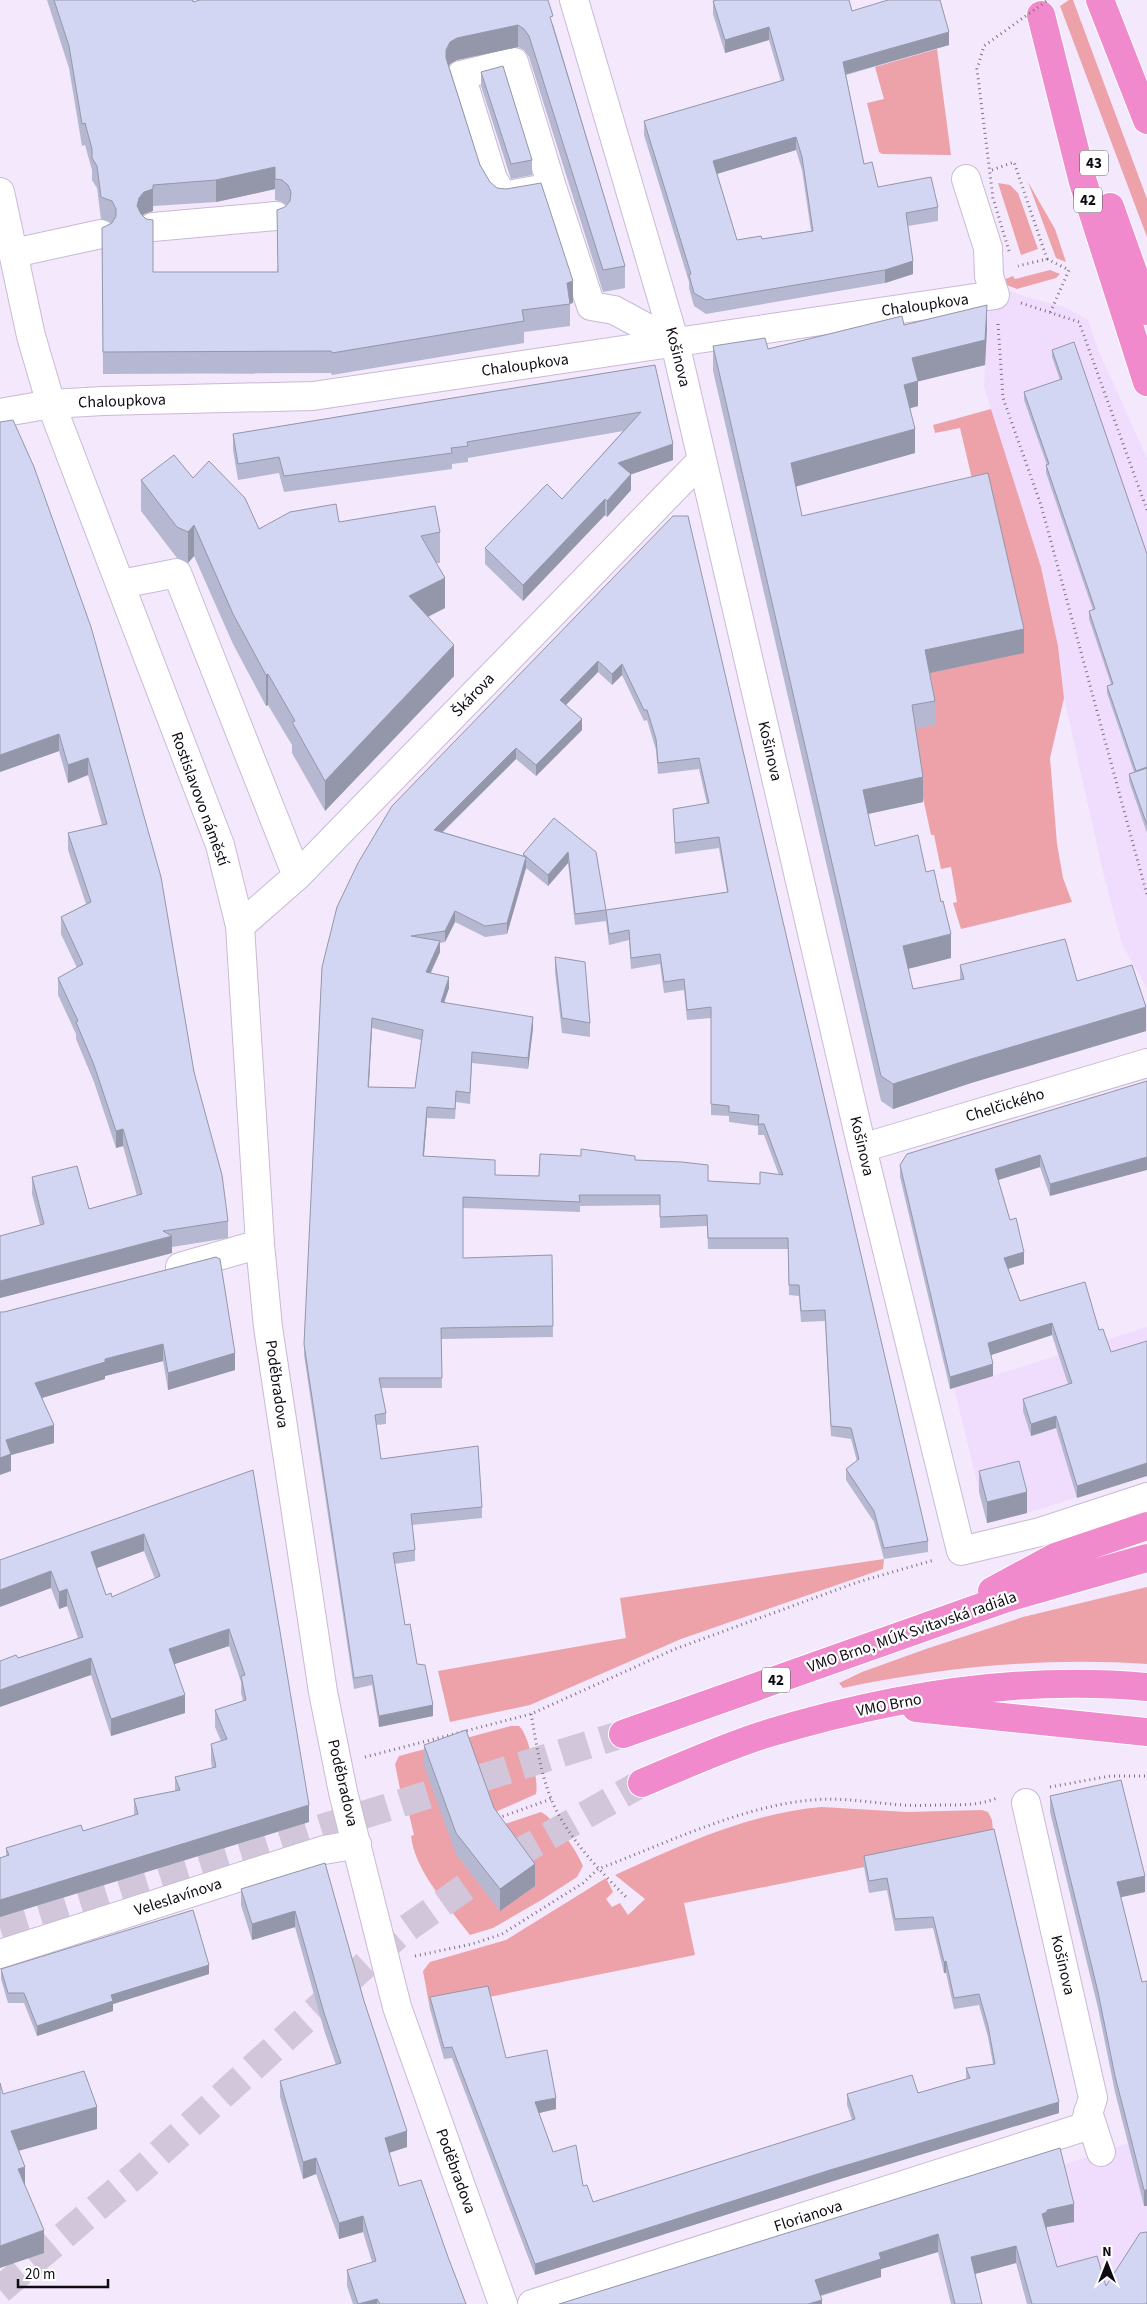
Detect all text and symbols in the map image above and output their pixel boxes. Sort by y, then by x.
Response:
road number: 43 [1080,150,1108,176]
road number: 42 [1074,188,1102,212]
street label: Chaloupkova [880,288,970,322]
street label: Košinova [660,325,696,389]
street label: Chaloupkova [480,348,570,382]
street label: Chaloupkova [78,388,166,414]
street label: Škárova [446,668,500,722]
street label: Košinova [752,719,788,783]
street label: Rostislavovo náměstí [166,729,235,870]
street label: Chelčického [963,1083,1047,1127]
street label: Košinova [844,1114,880,1178]
street label: Poděbradova [260,1338,294,1430]
street label: VMO Brno, MÚK Svitavská radiála [804,1586,1020,1678]
road number: 42 [762,1668,790,1692]
street label: VMO Brno [854,1688,924,1722]
street label: Poděbradova [322,1737,364,1829]
street label: Veleslavínova [131,1873,225,1921]
street label: Košinova [1045,1933,1081,1997]
street label: Poděbradova [430,2125,482,2217]
street label: Florianova [771,2195,845,2237]
north arrow [1082,2239,1132,2289]
text: N [1102,2242,1112,2262]
scale bar [18,2256,108,2288]
text: 20 m [25,2264,55,2285]

